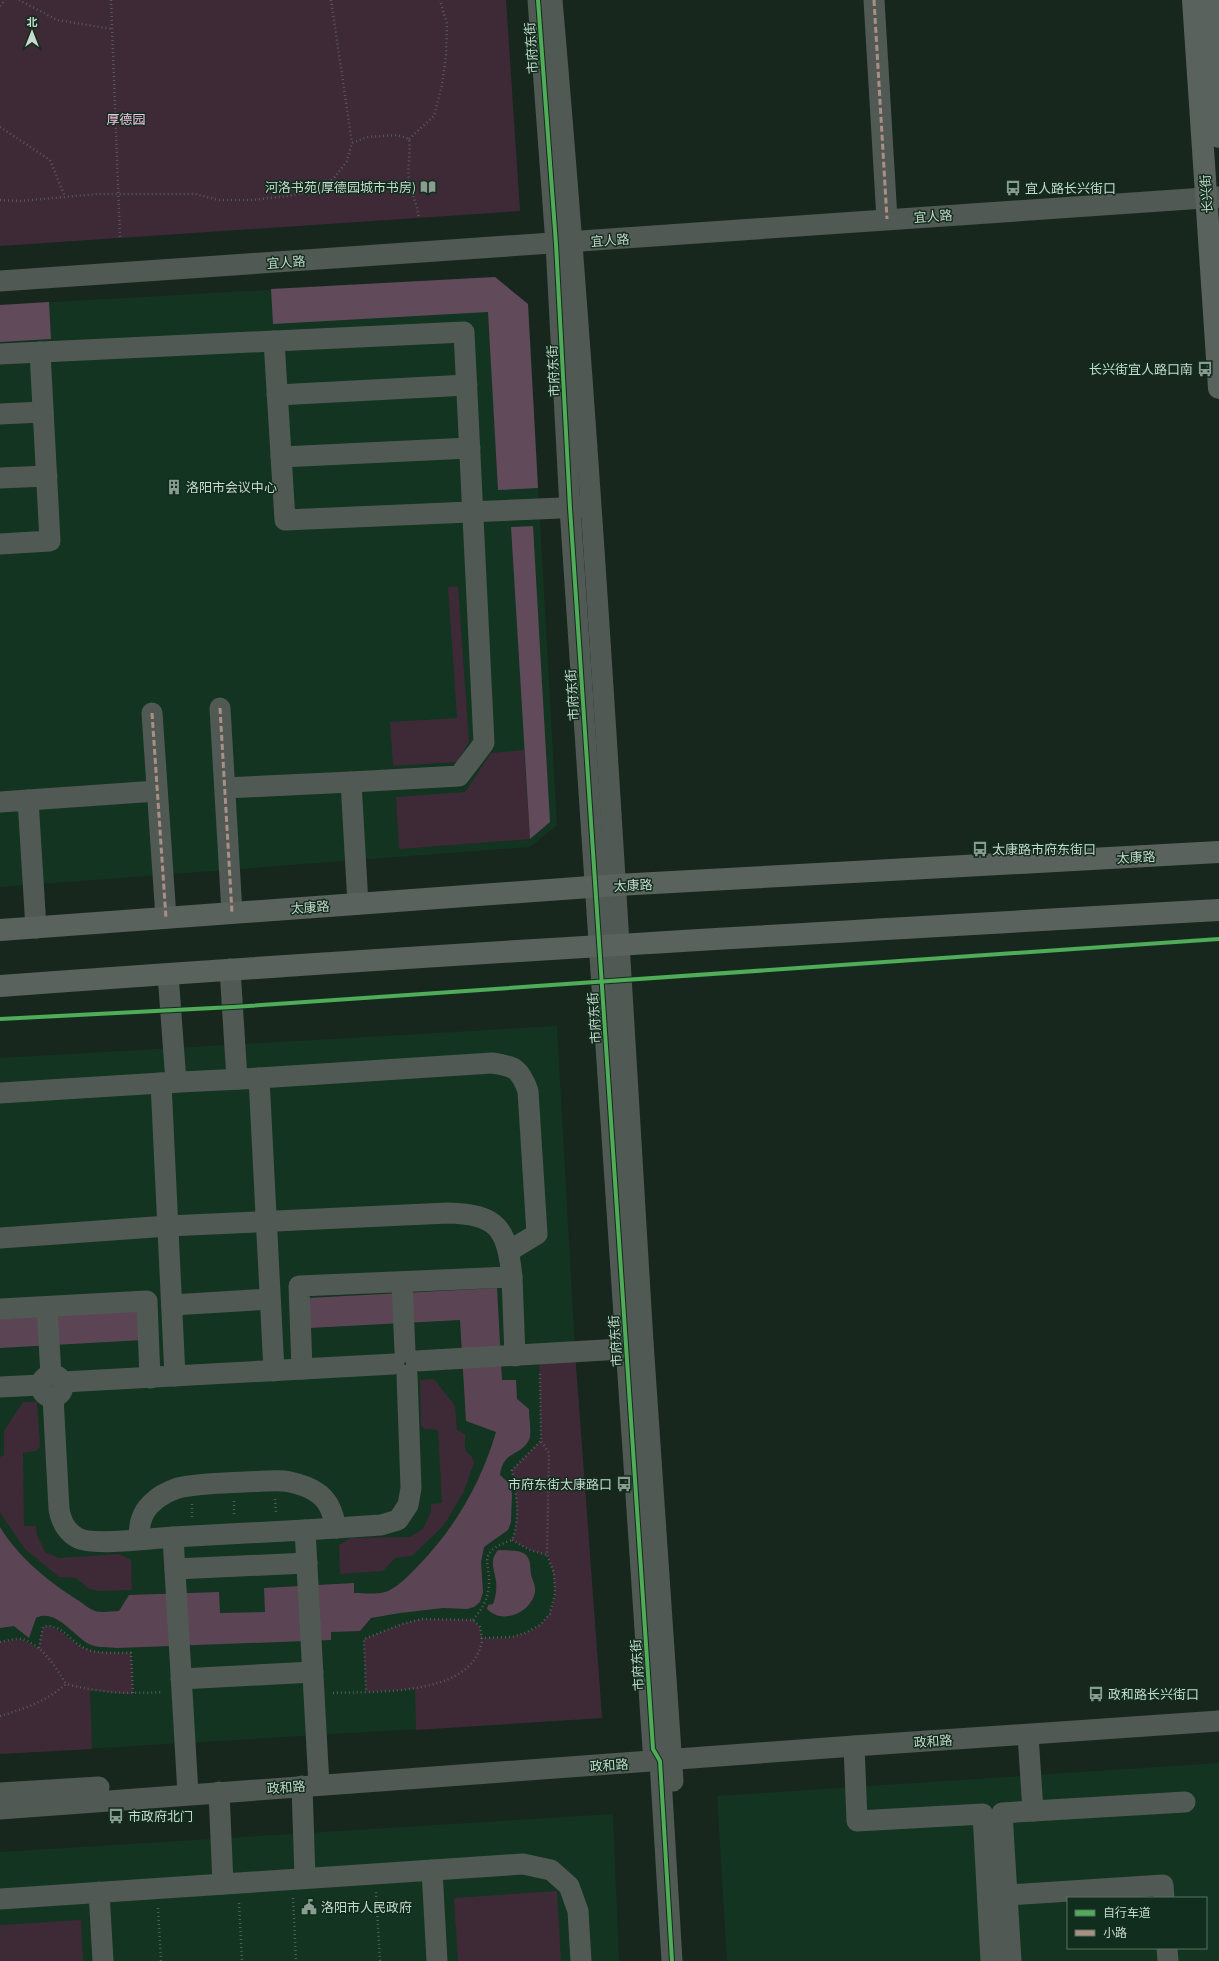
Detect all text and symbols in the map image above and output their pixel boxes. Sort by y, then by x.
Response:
north arrow [12,12,52,52]
text: 北 [27,15,38,30]
street label: 市府东街 [521,21,543,75]
park label: 厚德园 [106,111,146,129]
street label: 长兴街 [1197,174,1217,214]
library icon: 河洛书苑(厚德园城市书房) [419,178,437,196]
place label: 河洛书苑(厚德园城市书房) [265,179,416,197]
bus stop icon: 宜人路长兴街口 [1004,179,1022,197]
place label: 宜人路长兴街口 [1025,180,1116,198]
street label: 宜人路 [913,207,953,227]
street label: 宜人路 [590,231,630,251]
street label: 宜人路 [266,253,306,273]
street label: 市府东街 [544,345,564,397]
bus stop icon: 长兴街宜人路口南 [1196,360,1214,378]
place label: 长兴街宜人路口南 [1089,361,1193,379]
building icon: 洛阳市会议中心 [165,478,183,496]
place label: 洛阳市会议中心 [186,479,277,497]
street label: 市府东街 [562,668,584,722]
bus stop icon: 太康路市府东街口 [971,840,989,858]
place label: 太康路市府东街口 [992,841,1096,859]
street label: 太康路 [1116,848,1156,868]
street label: 太康路 [613,876,653,896]
street label: 太康路 [290,898,330,918]
street label: 市府东街 [584,991,606,1045]
street label: 市府东街 [605,1314,627,1368]
bus stop icon: 市府东街太康路口 [615,1475,633,1493]
place label: 市府东街太康路口 [508,1476,612,1494]
street label: 市府东街 [627,1638,649,1692]
bus stop icon: 政和路长兴街口 [1087,1685,1105,1703]
place label: 政和路长兴街口 [1108,1686,1199,1704]
street label: 政和路 [913,1732,953,1752]
street label: 政和路 [589,1756,629,1776]
street label: 政和路 [266,1778,306,1798]
bus stop icon: 市政府北门 [107,1807,125,1825]
place label: 市政府北门 [128,1808,193,1826]
legend [1067,1897,1207,1949]
public building icon: 洛阳市人民政府 [300,1898,318,1916]
place label: 洛阳市人民政府 [321,1899,412,1917]
text: 自行车道 [1103,1905,1151,1922]
text: 小路 [1103,1925,1127,1942]

